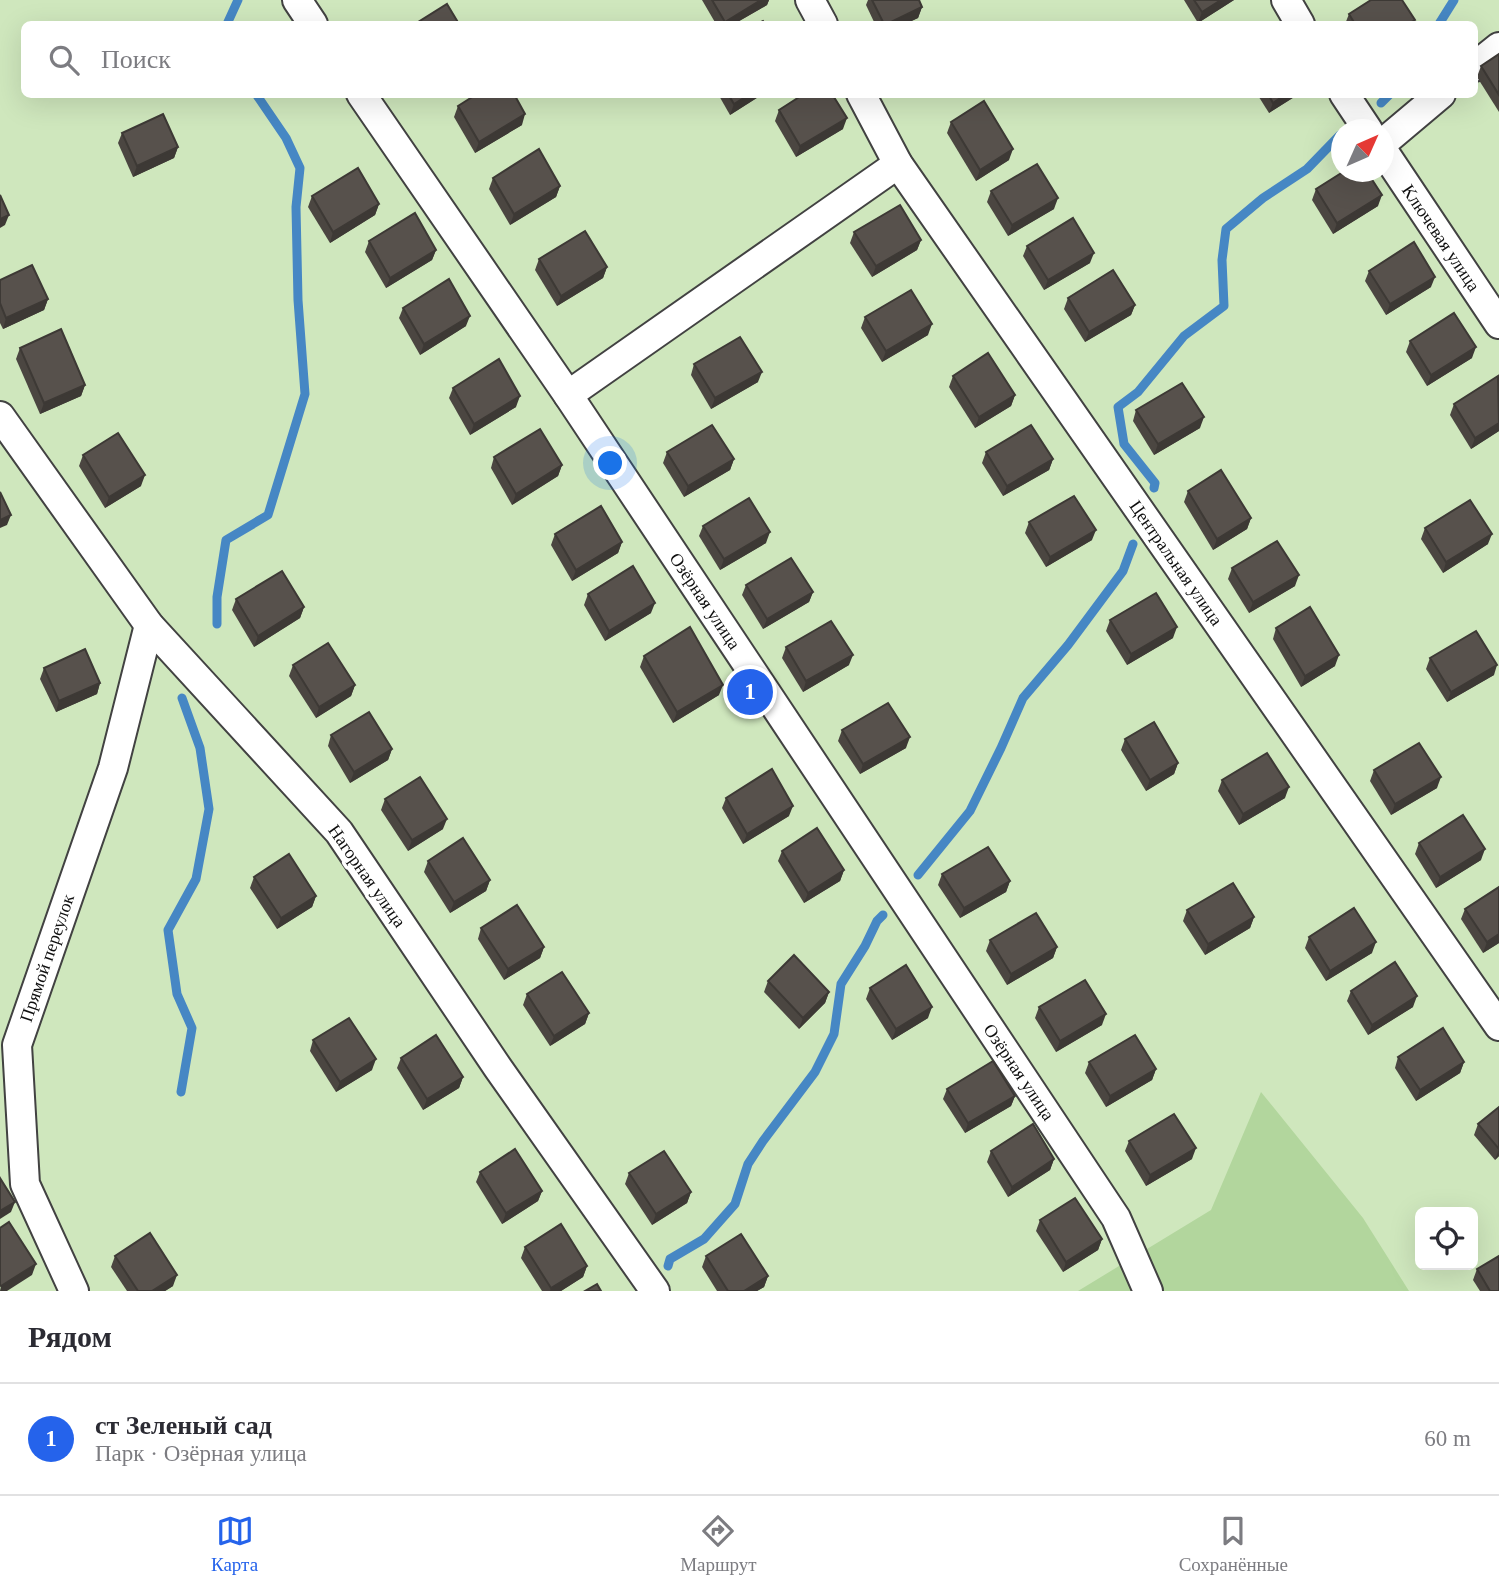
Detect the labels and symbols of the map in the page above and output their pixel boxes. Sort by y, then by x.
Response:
north arrow [1331,119,1394,182]
street label: Ключевая улица [1398,181,1484,295]
your location [593,446,627,480]
street label: Центральная улица [1125,497,1227,629]
street label: Озёрная улица [665,549,745,653]
pin: 1 [727,666,773,718]
street label: Нагорная улица [324,821,410,931]
street label: Прямой переулок [16,891,78,1025]
street label: Озёрная улица [979,1020,1059,1124]

